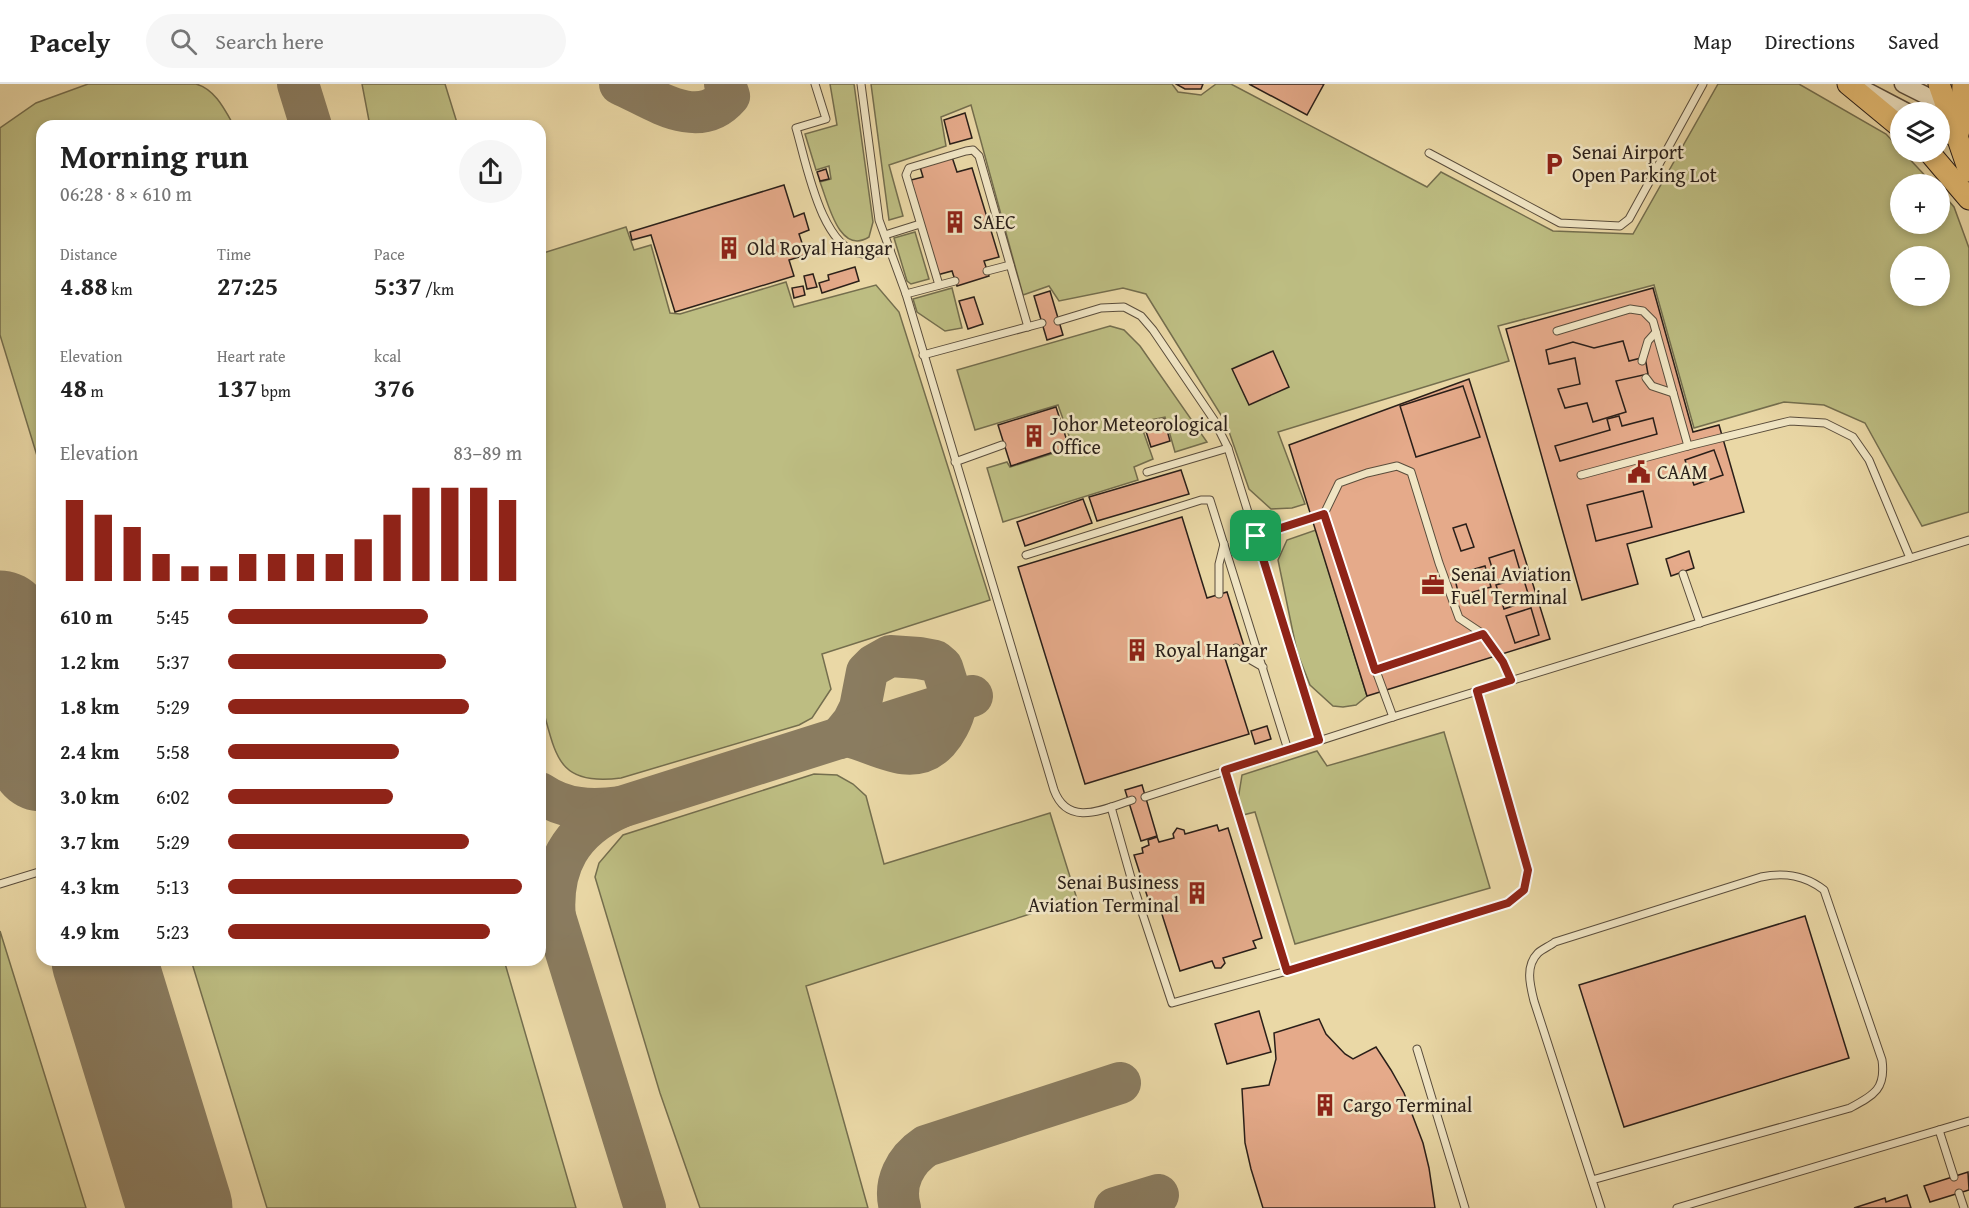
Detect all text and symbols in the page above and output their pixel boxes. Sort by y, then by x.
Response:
search box [146,14,566,68]
text: Pacely [30,21,110,62]
icon: search [167,25,200,58]
text: Search here [215,25,324,57]
text: Map [1693,26,1732,57]
text: Directions [1765,26,1855,57]
text: Saved [1888,26,1939,57]
map controls [1890,102,1950,306]
button: layers [1890,102,1950,162]
text: Morning run [60,132,249,180]
place label: Senai Airport Open Parking Lot [1572,137,1717,189]
button: share [459,140,522,203]
parking icon: Senai Airport Open Parking Lot [1541,151,1567,177]
button: + [1890,174,1950,234]
text: 06:28 · 8 × 610 m [60,179,192,208]
place label: SAEC [973,207,1016,236]
building icon: SAEC [942,209,968,235]
place label: Old Royal Hangar [747,233,892,262]
building icon: Old Royal Hangar [716,235,742,261]
text: Distance [60,242,117,266]
text: Time [217,242,251,266]
text: Pace [374,242,405,266]
button: − [1890,246,1950,306]
text: 4.88 [60,266,108,305]
text: 27:25 [217,266,278,305]
text: 5:37 [374,266,422,305]
text: km [108,277,132,301]
text: /km [422,277,454,301]
text: Elevation [60,344,123,368]
text: Heart rate [217,344,286,368]
text: kcal [374,344,401,368]
text: 48 [60,368,87,407]
text: 137 [217,368,257,407]
text: 376 [374,368,414,407]
text: m [87,379,104,403]
text: bpm [257,379,291,403]
place label: Johor Meteorological Office [1049,409,1229,461]
building icon: Johor Meteorological Office [1021,423,1047,449]
text: Elevation [60,438,138,467]
text: 83–89 m [453,438,522,467]
place label: CAAM [1657,457,1708,486]
public building icon: CAAM [1626,459,1652,485]
pin [1230,510,1281,561]
icon: arrive [1239,519,1272,552]
place label: Senai Aviation Fuel Terminal [1451,559,1571,611]
office icon: Senai Aviation Fuel Terminal [1420,572,1446,598]
text: 610 m [60,602,113,631]
text: 5:45 [156,602,190,631]
place label: Royal Hangar [1155,635,1267,664]
building icon: Royal Hangar [1124,637,1150,663]
text: 1.2 km [60,647,119,676]
text: 5:37 [156,647,190,676]
text: 1.8 km [60,692,119,721]
text: 5:29 [156,692,190,721]
text: 2.4 km [60,737,119,766]
text: 5:58 [156,737,190,766]
text: 3.0 km [60,782,119,811]
text: 6:02 [156,782,190,811]
text: 3.7 km [60,827,119,856]
text: 5:29 [156,827,190,856]
place label: Senai Business Aviation Terminal [1028,867,1179,919]
text: 4.3 km [60,872,119,901]
text: 5:13 [156,872,190,901]
building icon: Senai Business Aviation Terminal [1184,880,1210,906]
text: 4.9 km [60,917,119,946]
text: 5:23 [156,917,190,946]
place label: Cargo Terminal [1343,1090,1473,1119]
building icon: Cargo Terminal [1312,1092,1338,1118]

